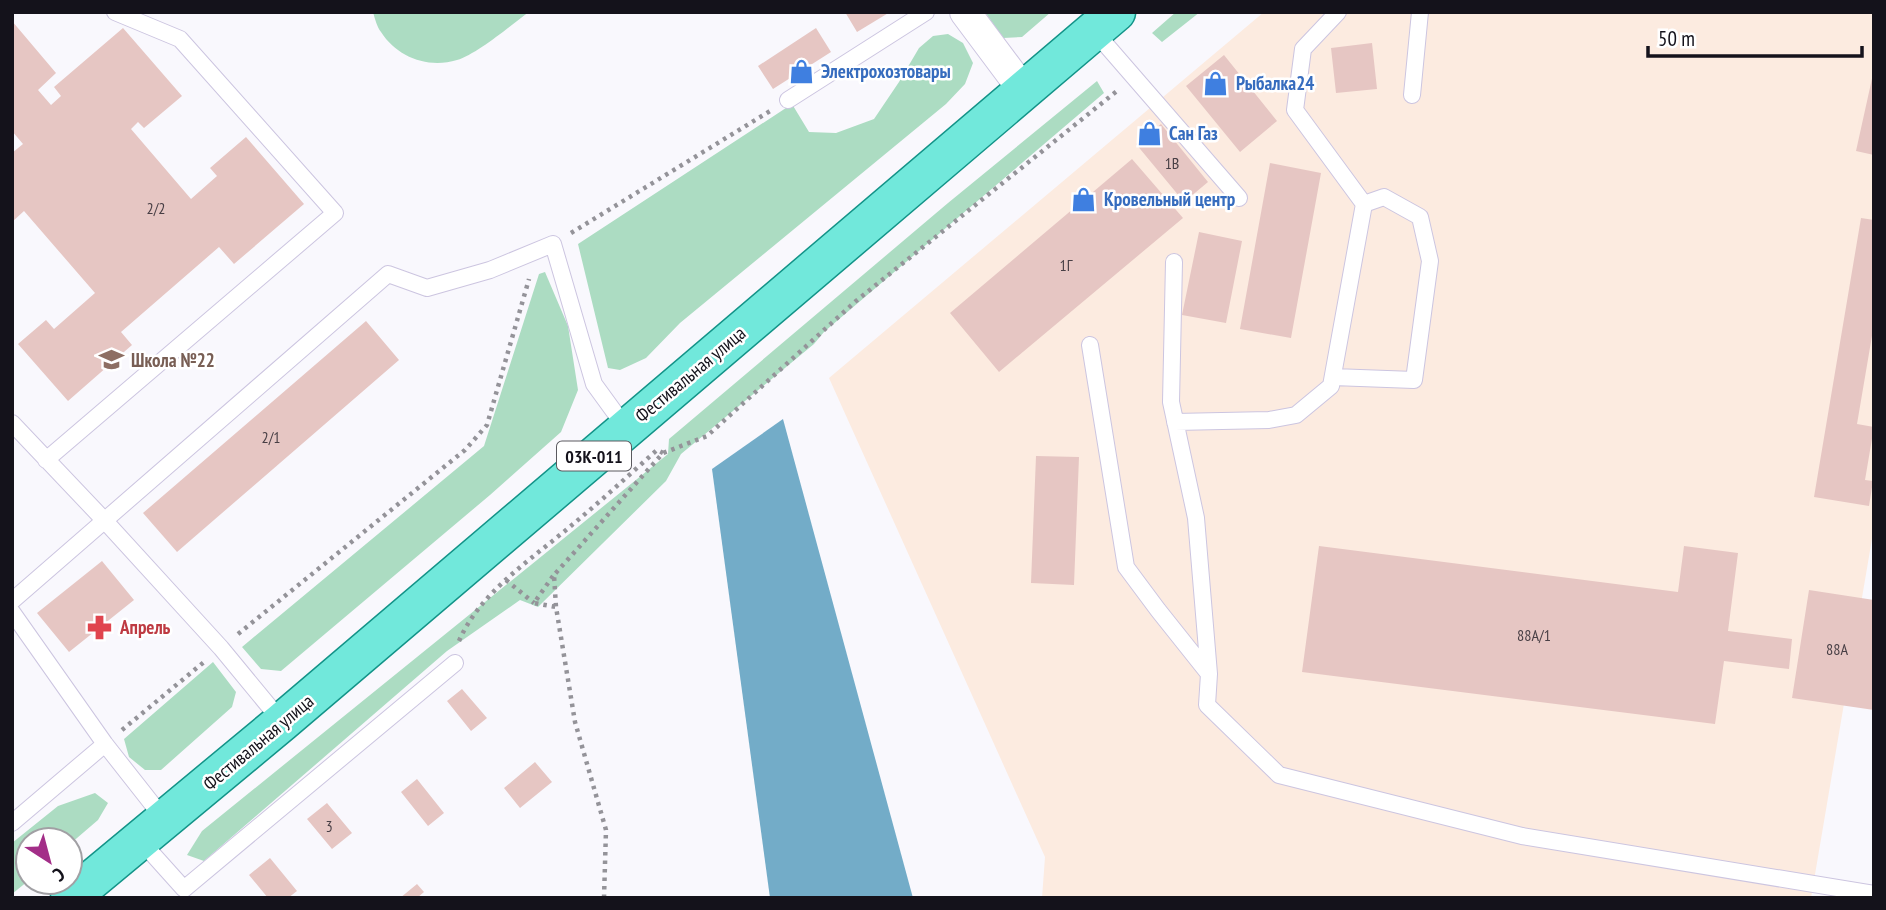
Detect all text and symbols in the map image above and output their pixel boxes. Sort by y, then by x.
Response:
scale bar [1648,14,1862,58]
text: 50 m [1658,25,1695,52]
shop icon: Электрохозтовары [787,57,815,85]
place label: Электрохозтовары [821,59,951,83]
shop icon: Рыбалка24 [1202,69,1230,97]
place label: Рыбалка24 [1236,71,1314,95]
shop icon: Сан Газ [1135,119,1163,147]
place label: Сан Газ [1169,121,1218,145]
house number: 1В [1165,153,1179,173]
shop icon: Кровельный центр [1070,185,1098,213]
place label: Кровельный центр [1104,187,1236,211]
house number: 2/2 [146,198,166,218]
house number: 1Г [1060,255,1073,275]
street label: Фестивальная улица [630,321,750,427]
school or university icon: Школа №22 [97,346,125,374]
place label: Школа №22 [131,348,215,372]
house number: 2/1 [261,427,281,447]
road number: 03К-011 [557,442,631,470]
pharmacy icon: Апрель [86,613,114,641]
place label: Апрель [119,615,171,639]
house number: 88А/1 [1517,625,1551,645]
house number: 88А [1826,639,1848,659]
street label: Фестивальная улица [198,689,318,795]
house number: 3 [325,816,333,836]
north arrow [14,826,84,896]
text: С [48,862,70,887]

